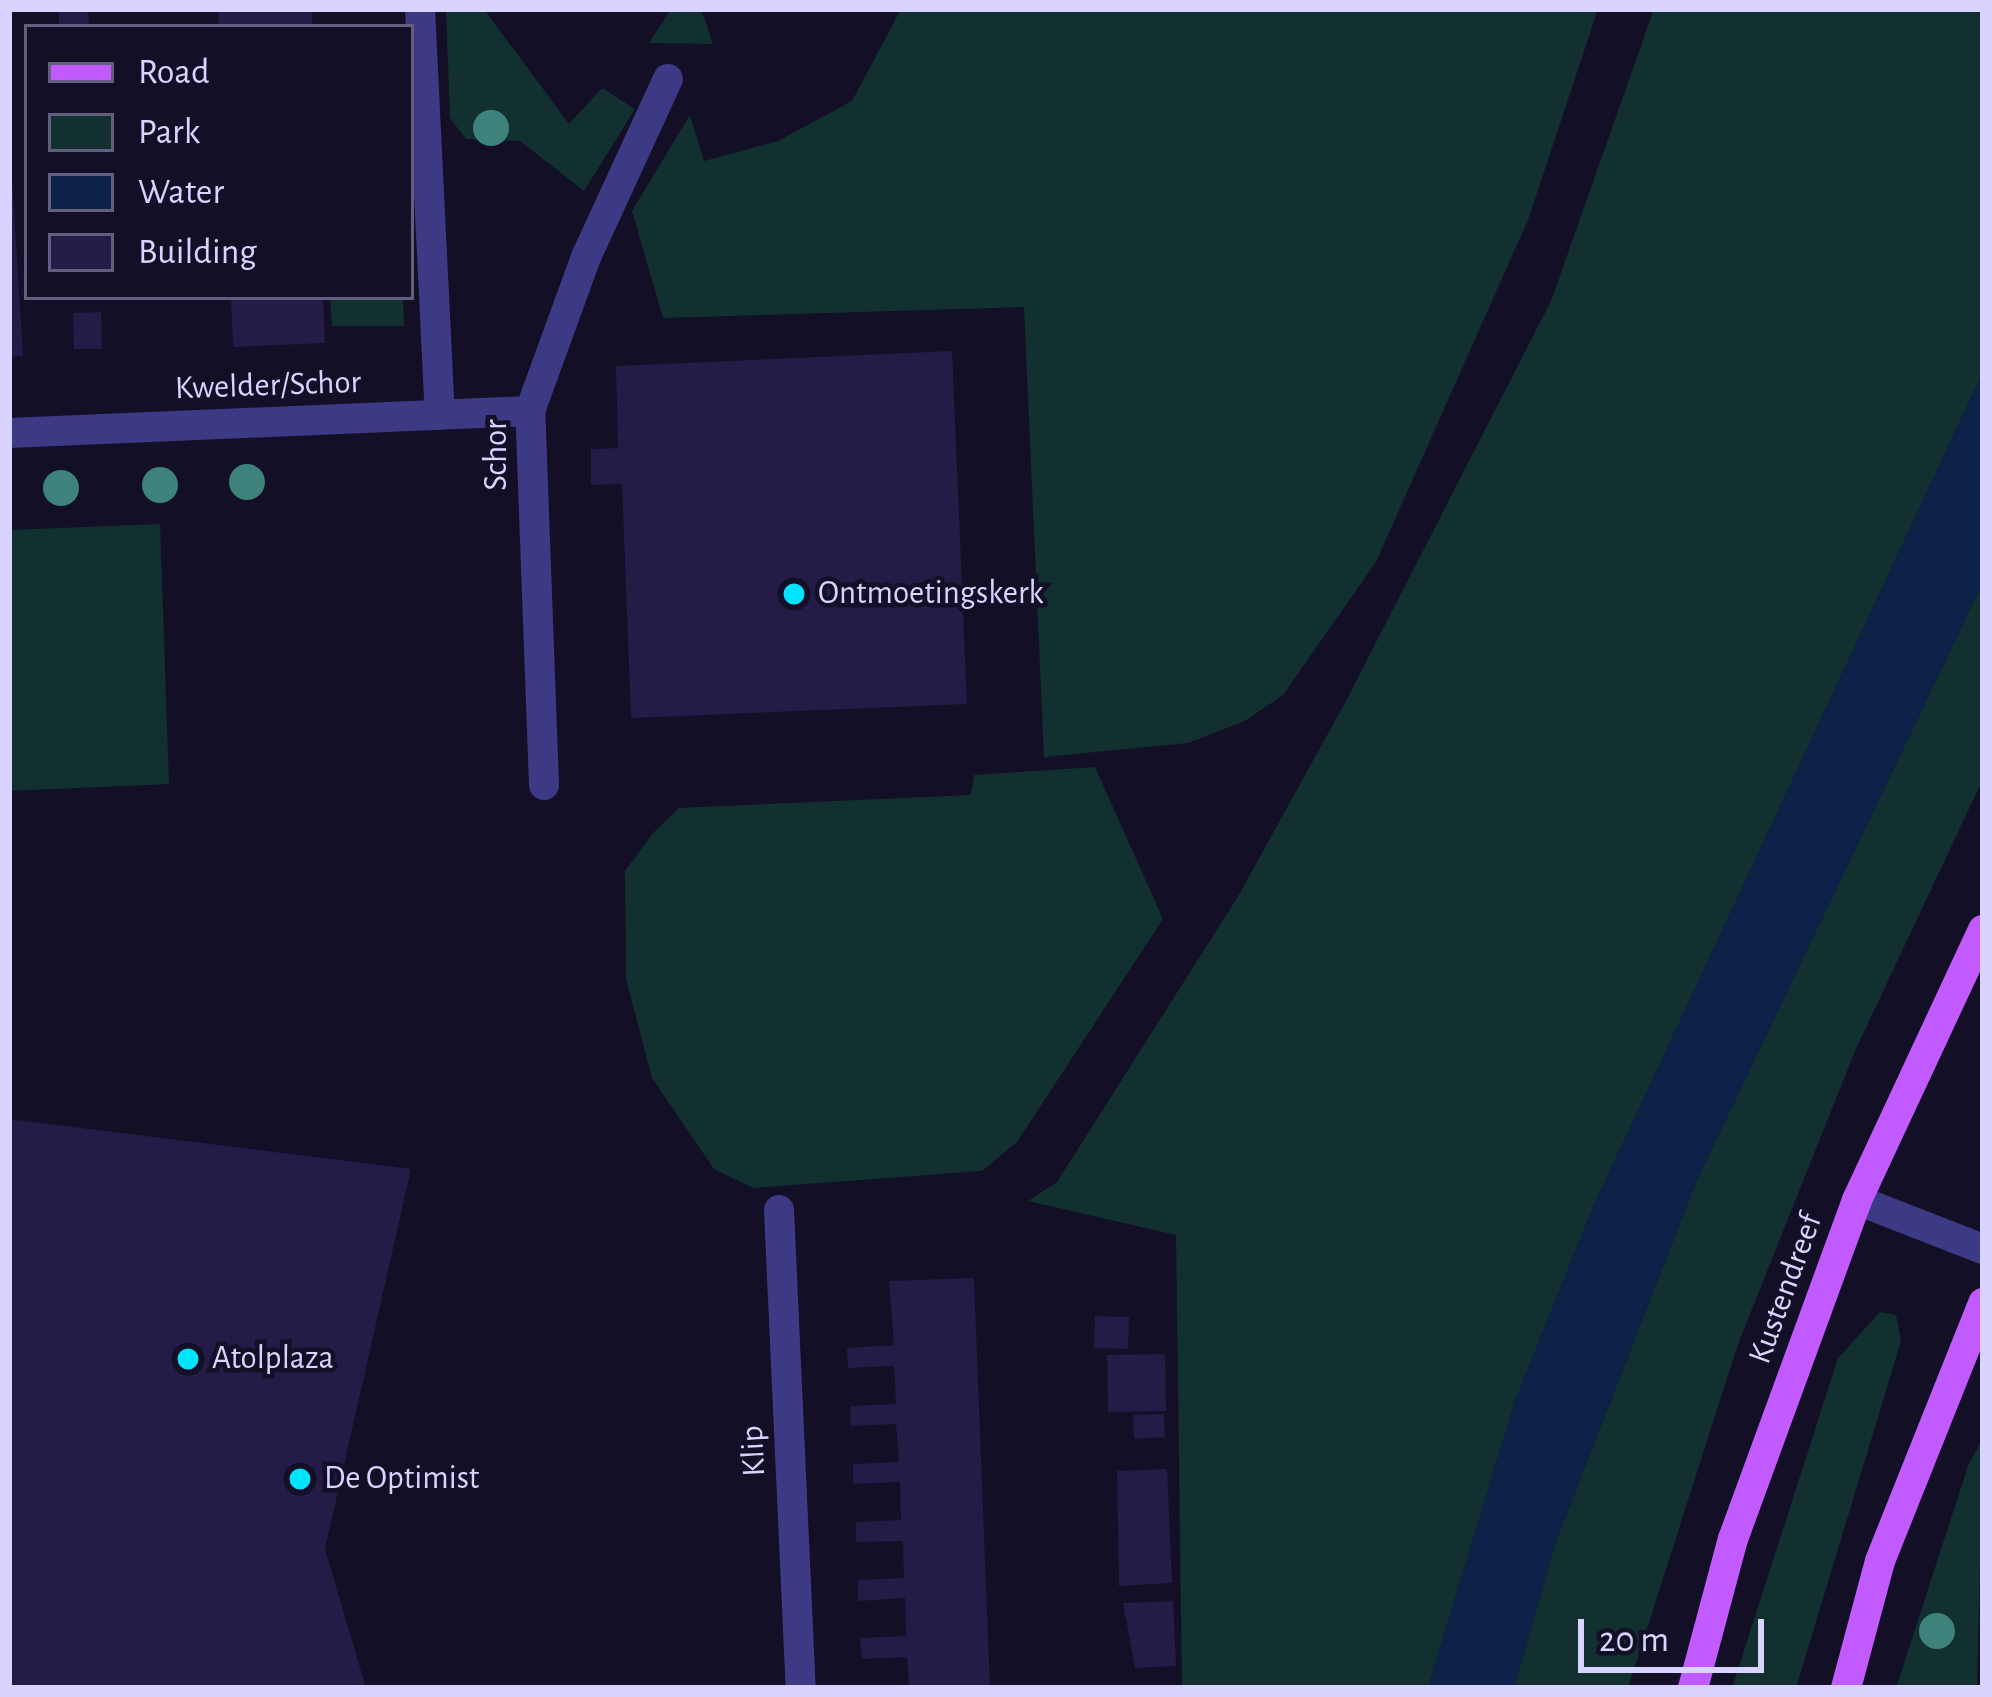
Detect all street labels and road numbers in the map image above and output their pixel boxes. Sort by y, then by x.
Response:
street label: Kwelder/Schor [174,363,362,409]
street label: Schor [477,419,517,491]
street label: Kustendreef [1741,1208,1831,1370]
street label: Klip [733,1425,775,1477]

